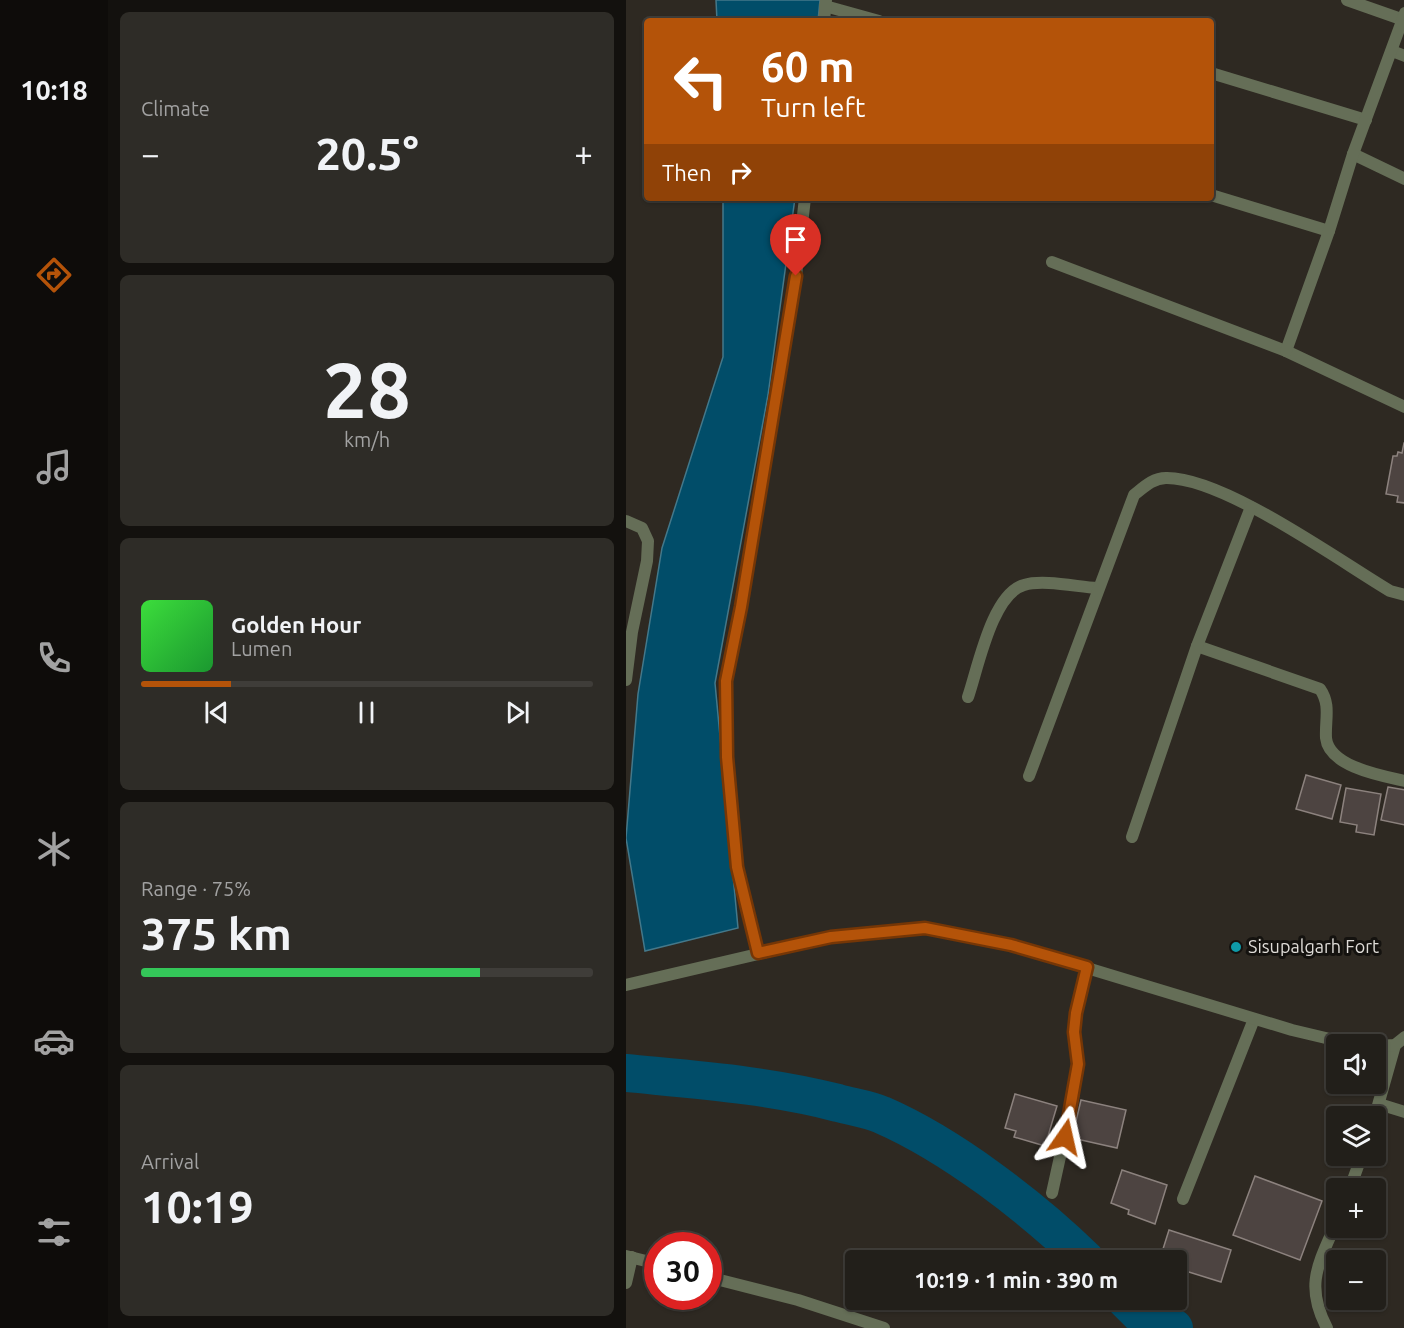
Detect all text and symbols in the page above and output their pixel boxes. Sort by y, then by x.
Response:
icon: left [662,42,740,120]
text: 60 m [761,43,855,90]
text: 10:18 [20,75,88,105]
text: Turn left [761,92,865,122]
text: Climate [141,97,210,120]
text: 20.5° [315,128,419,179]
text: − [141,135,160,172]
text: + [574,135,593,172]
icon: right [724,156,757,189]
text: Then [662,160,712,185]
pin [770,214,821,276]
icon: arrive [779,223,812,256]
icon: directions [33,254,75,296]
text: 28 [323,345,411,433]
text: km/h [344,428,390,451]
icon: music [33,446,75,488]
text: Golden Hour [231,612,361,637]
icon: phone [33,637,75,679]
text: Lumen [231,637,292,660]
icon: previous [200,696,233,729]
icon: pause [350,696,383,729]
icon: next [501,696,534,729]
icon: climate [33,828,75,870]
text: Range · 75% [141,877,251,900]
text: 375 km [141,908,292,959]
place label: Sisupalgarh Fort [1248,936,1379,956]
marker: Sisupalgarh Fort [1229,940,1243,954]
icon: car [33,1020,75,1062]
map controls [1326,1034,1386,1310]
button: sound [1326,1034,1386,1094]
position arrow [1033,1105,1097,1169]
button: layers [1326,1106,1386,1166]
text: Arrival [141,1150,199,1173]
button: + [1326,1178,1386,1238]
text: 10:19 [141,1181,254,1232]
icon: filters [33,1211,75,1253]
speed limit sign: 30 [644,1232,722,1310]
button: − [1326,1250,1386,1310]
text: 10:19 · 1 min · 390 m [914,1267,1118,1292]

